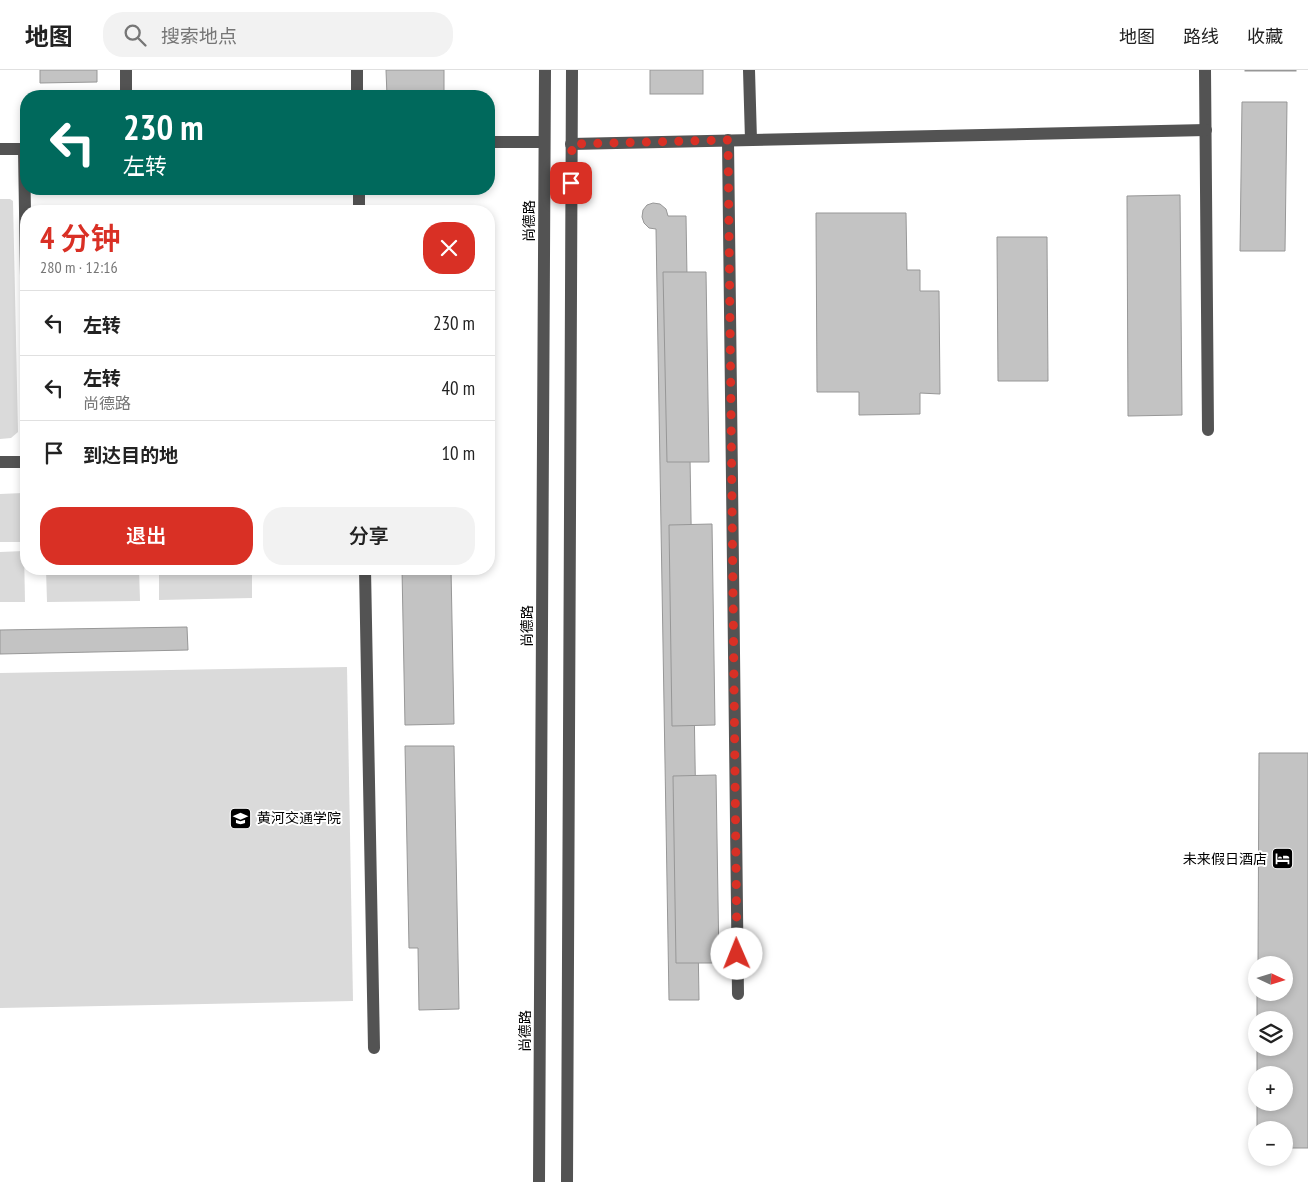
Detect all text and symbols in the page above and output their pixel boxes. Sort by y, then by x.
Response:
search box [103,12,453,57]
text: 地图 [25,21,73,52]
icon: search [121,21,149,49]
text: 搜索地点 [161,24,237,48]
text: 地图 [1119,25,1155,48]
text: 路线 [1183,25,1219,48]
text: 收藏 [1247,25,1283,48]
text: 230 m [123,104,204,150]
icon: left [40,110,105,175]
text: 左转 [123,152,167,180]
pin [550,162,592,204]
icon: arrive [557,169,585,197]
street label: 尚德路 [520,200,538,242]
text: 4 分钟 [40,218,121,257]
button: close [423,222,475,274]
text: 280 m · 12:16 [40,257,118,277]
icon: left [40,309,68,337]
text: 230 m [433,311,475,335]
text: 左转 [83,313,121,337]
text: 左转 [83,366,121,390]
icon: left [40,374,68,402]
text: 40 m [442,376,475,400]
text: 尚德路 [83,393,131,413]
icon: arrive [40,439,68,467]
text: 10 m [442,441,475,465]
text: 到达目的地 [83,443,178,467]
button: 退出 [40,507,253,565]
button: 分享 [263,507,475,565]
street label: 尚德路 [518,605,536,647]
school or university icon: 黄河交通学院 [229,806,253,830]
place label: 黄河交通学院 [257,809,341,827]
hotel icon: 未来假日酒店 [1271,847,1295,871]
place label: 未来假日酒店 [1183,850,1267,868]
position arrow [710,927,762,979]
north arrow [1248,956,1292,1001]
map controls [1248,956,1293,1166]
street label: 尚德路 [516,1010,534,1052]
button: layers [1248,1011,1293,1056]
button: + [1248,1066,1293,1111]
button: − [1248,1121,1293,1166]

